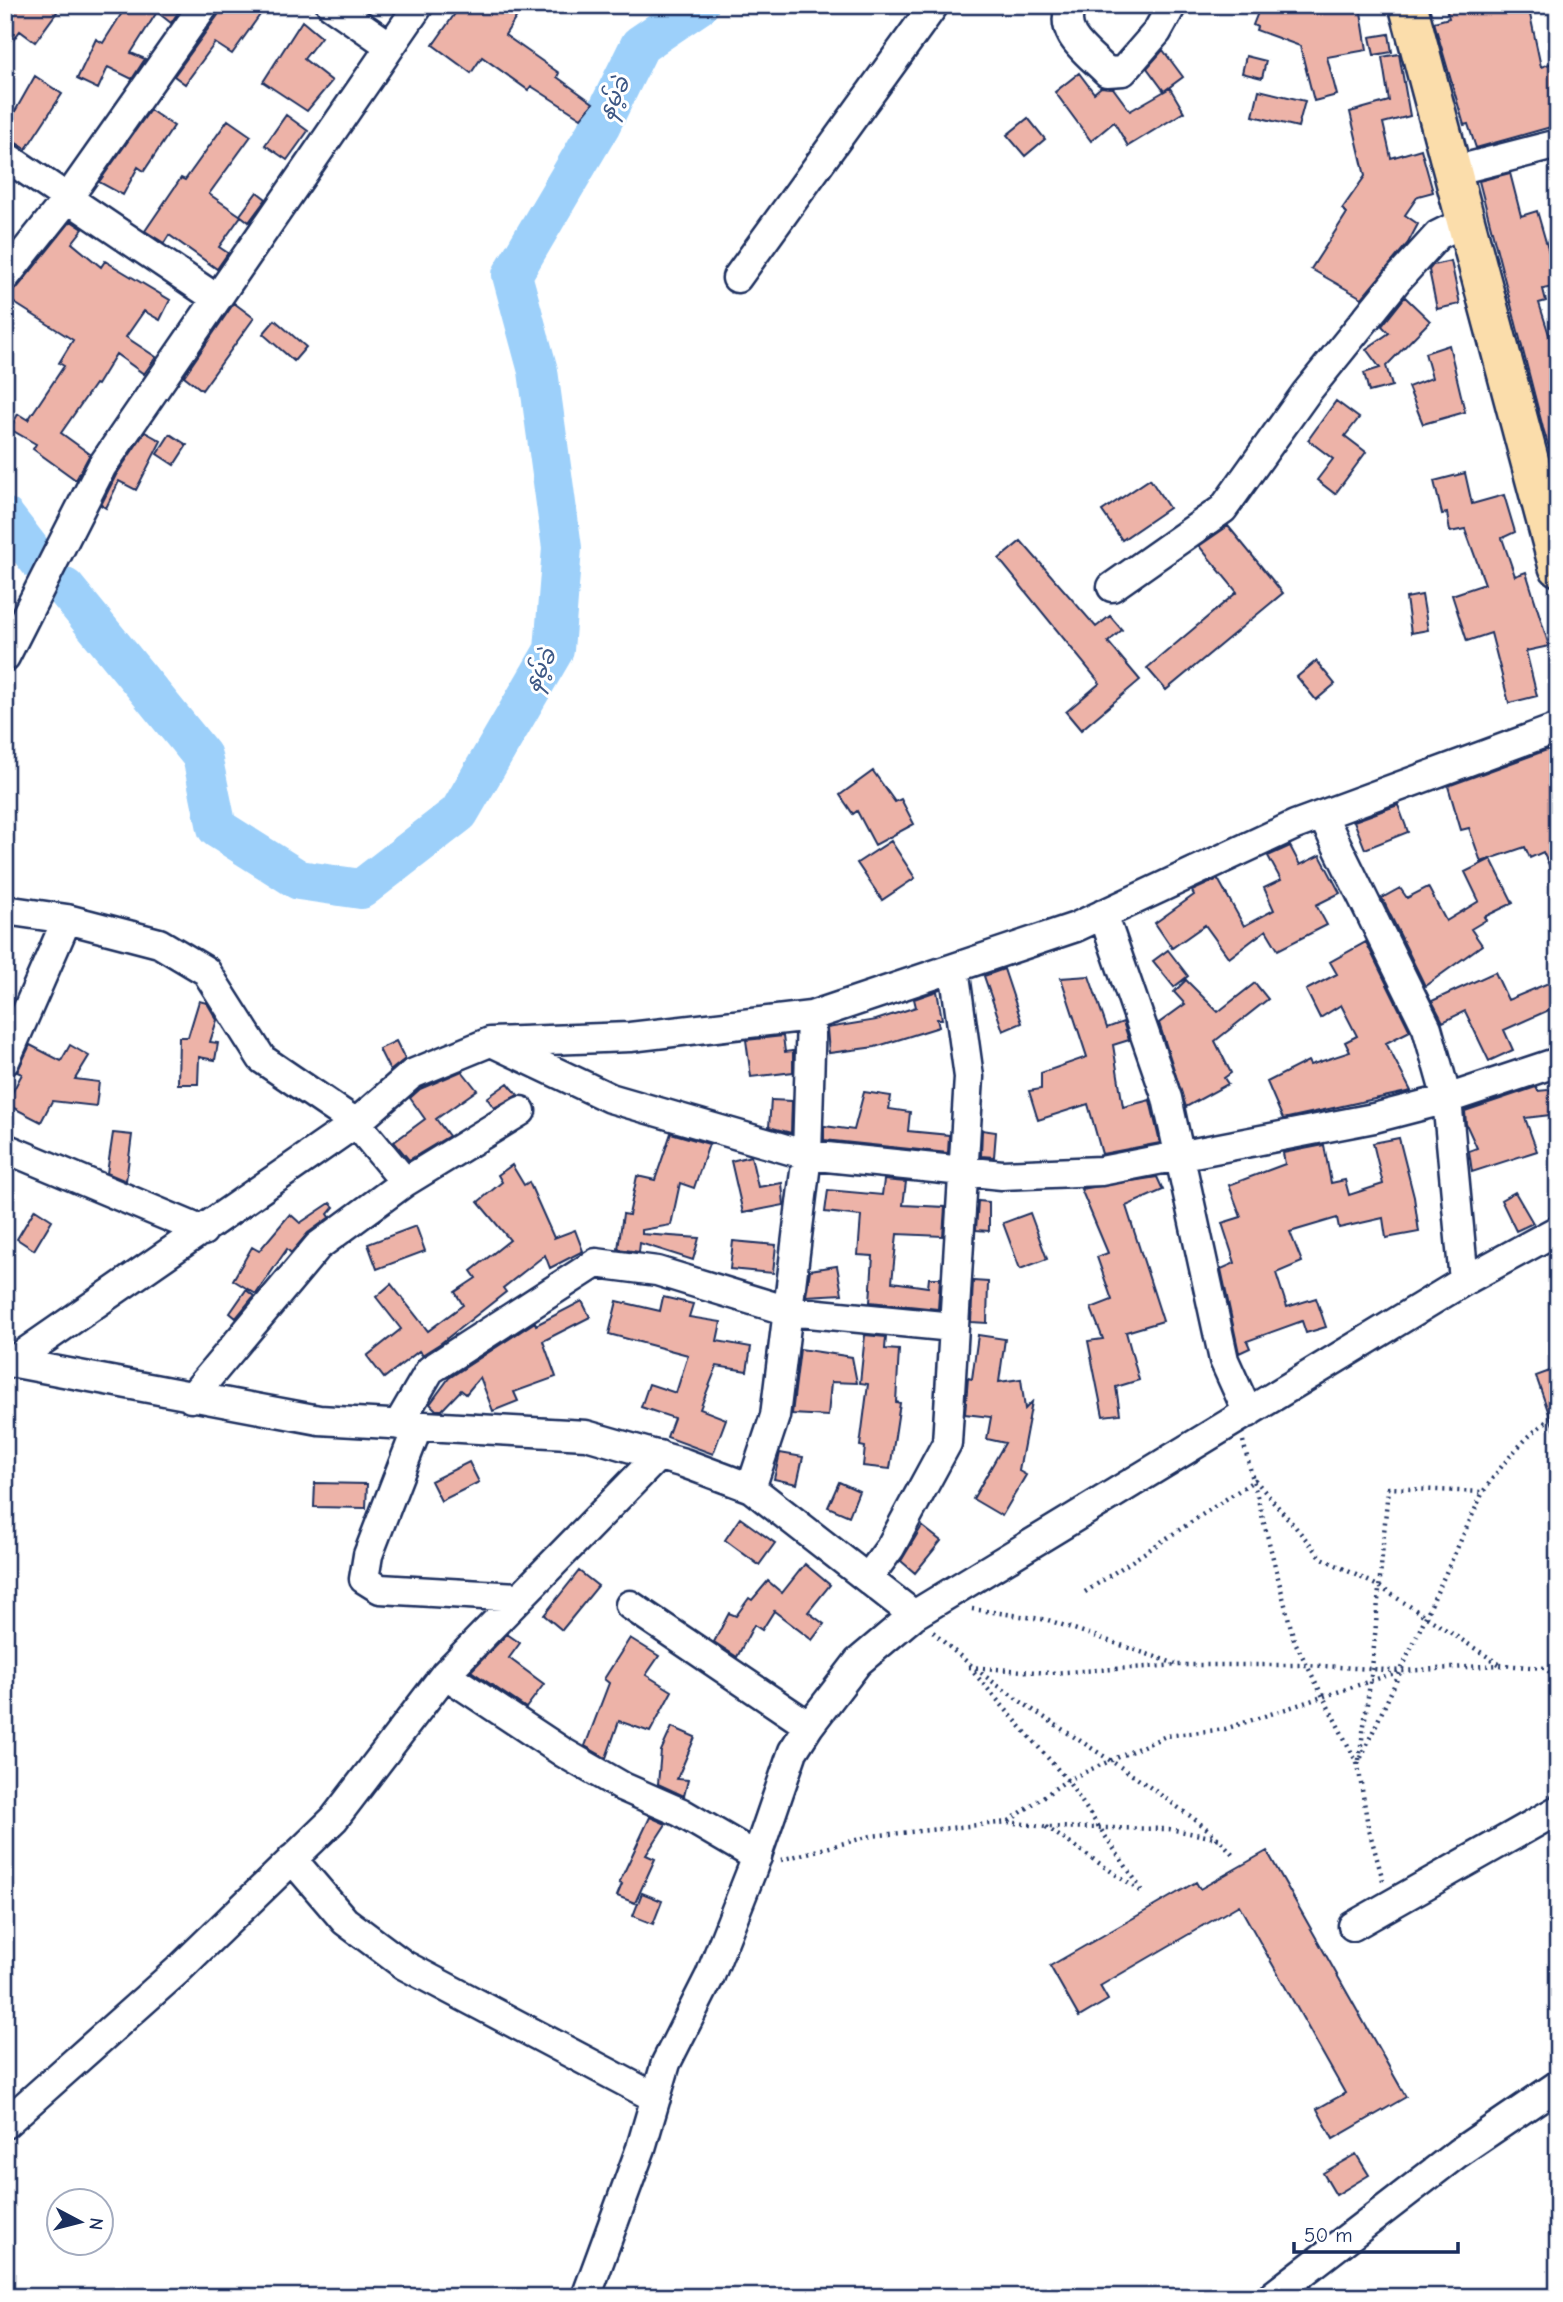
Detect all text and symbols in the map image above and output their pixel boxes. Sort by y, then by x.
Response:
water label: နမ့်ခဲ [589,70,641,126]
water label: နမ့်ခဲ [515,642,567,698]
north arrow [46,2186,116,2256]
scale bar [1294,2211,1458,2255]
text: N [84,2216,108,2231]
text: 50 m [1304,2223,1353,2247]

